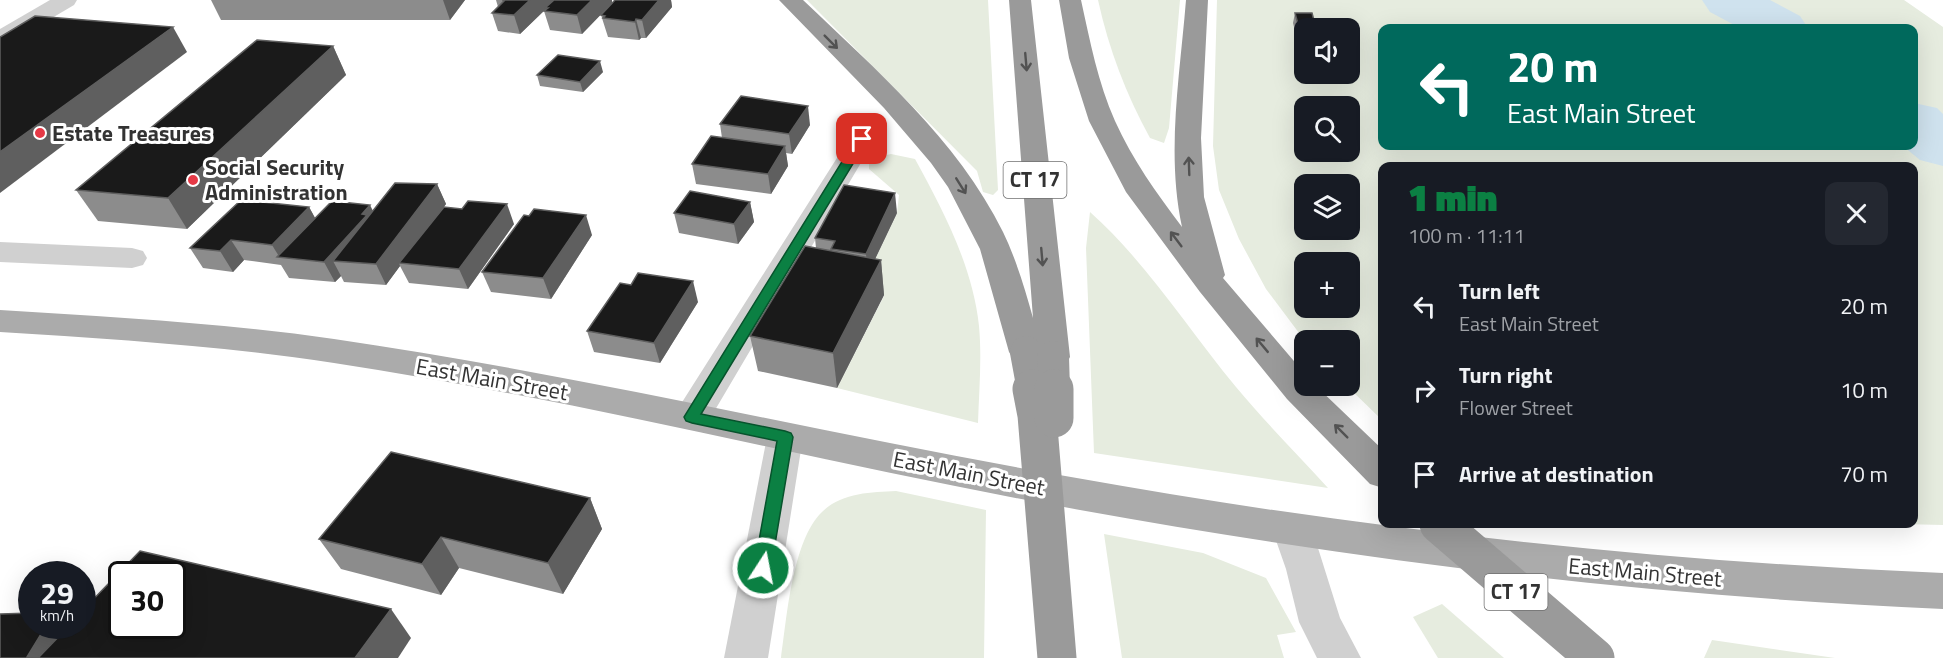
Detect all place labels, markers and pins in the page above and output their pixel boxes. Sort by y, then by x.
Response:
pin [836,113,887,164]
place label: Estate Treasures [52,116,211,150]
marker: Estate Treasures [33,126,47,140]
place label: Social Security Administration [205,150,348,209]
marker: Social Security Administration [186,173,200,187]

